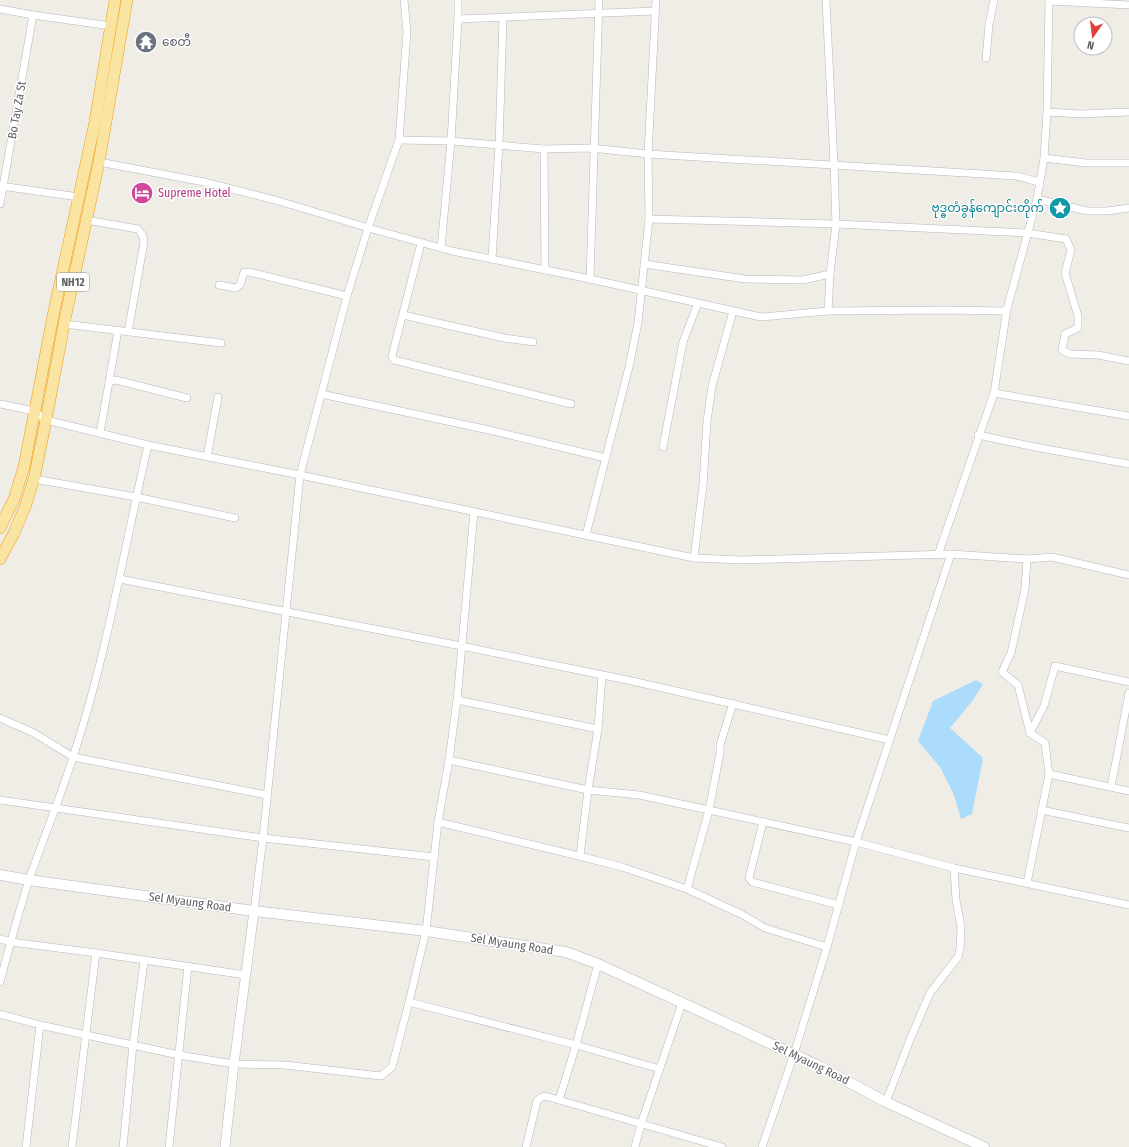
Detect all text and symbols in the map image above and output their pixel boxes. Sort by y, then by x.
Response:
north arrow [1073,16,1113,56]
temple icon: စေတီ [133,29,159,55]
place label: စေတီ [162,33,191,49]
text: N [1086,38,1095,52]
street label: Bo Tay Za St [5,80,29,140]
hotel icon: Supreme Hotel [129,180,155,206]
place label: Supreme Hotel [158,186,231,200]
place icon: ဗုဒ္ဓတံခွန်ကျောင်းတိုက် [1047,195,1073,221]
place label: ဗုဒ္ဓတံခွန်ကျောင်းတိုက် [931,199,1044,218]
road number: NH12 [57,273,89,291]
street label: Sel Myaung Road [148,889,232,915]
street label: Sel Myaung Road [470,931,554,957]
street label: Sel Myaung Road [770,1038,852,1088]

